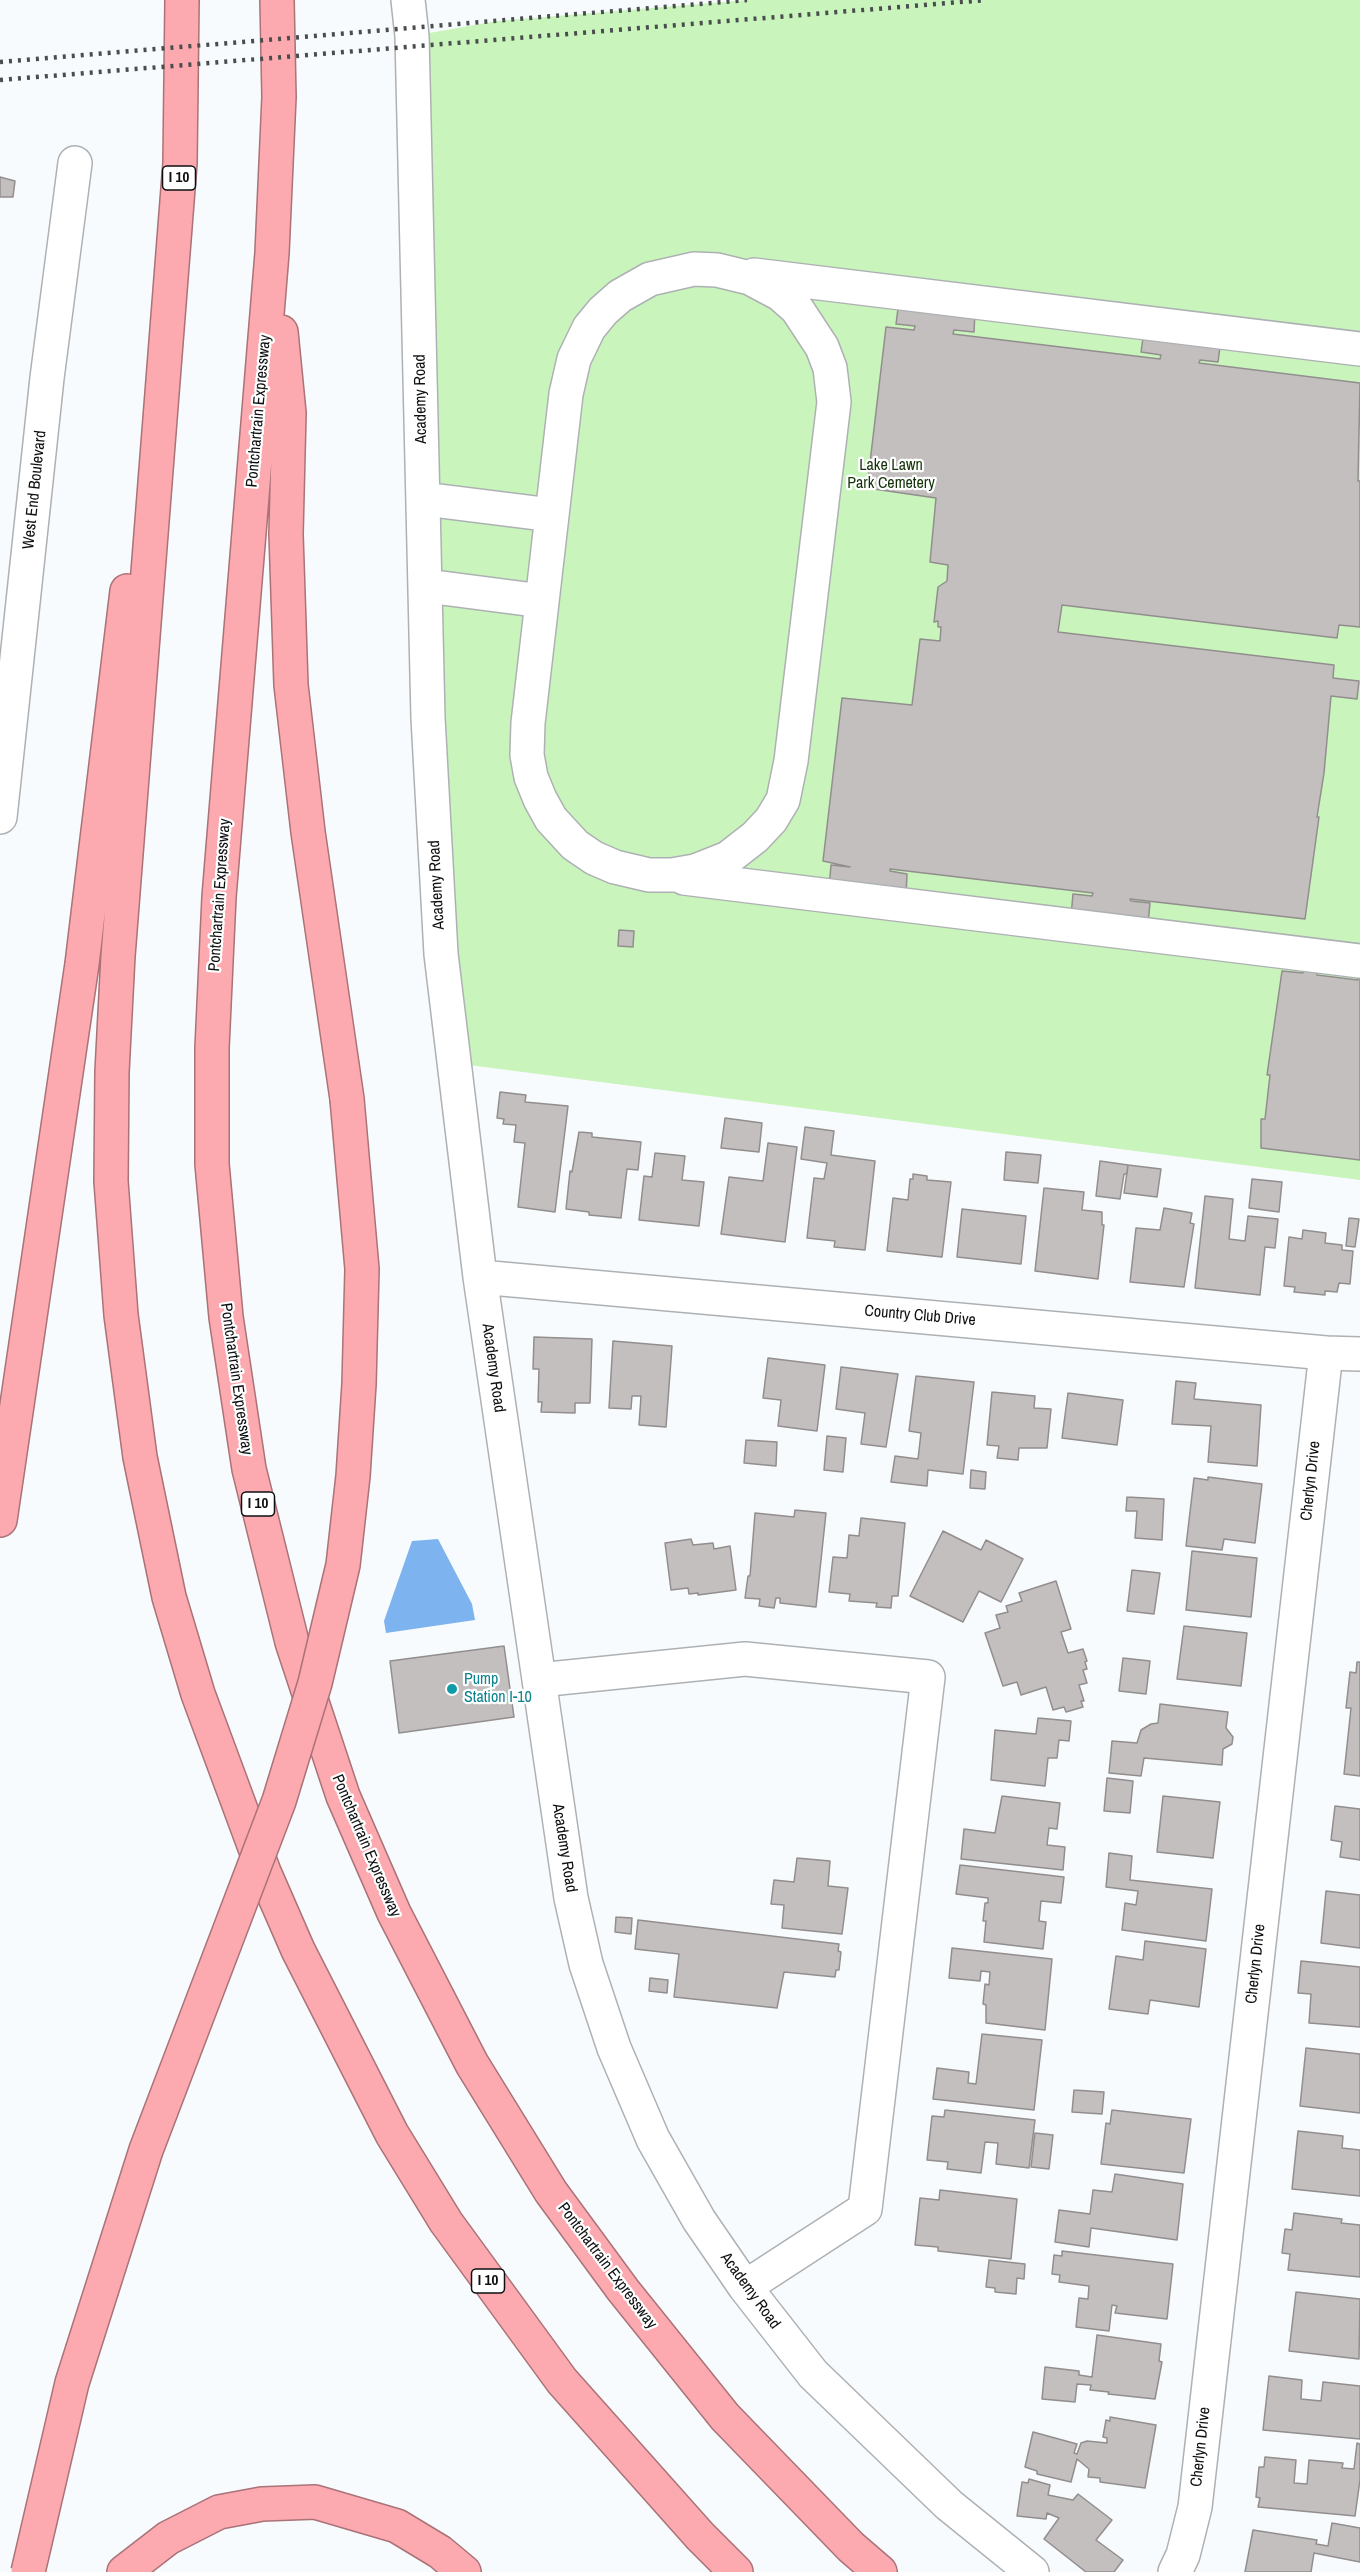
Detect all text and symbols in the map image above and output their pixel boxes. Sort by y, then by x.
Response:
road number: I 10 [162,166,195,190]
street label: Pontchartrain Expressway [243,334,275,488]
street label: Academy Road [411,354,431,444]
street label: West End Boulevard [19,430,51,550]
park label: Lake Lawn Park Cemetery [847,456,935,494]
street label: Pontchartrain Expressway [205,818,235,972]
street label: Academy Road [425,840,449,930]
street label: Pontchartrain Expressway [216,1302,256,1456]
street label: Country Club Drive [864,1302,976,1330]
street label: Academy Road [477,1322,509,1414]
street label: Cherlyn Drive [1297,1440,1325,1522]
road number: I 10 [242,1492,274,1516]
place label: Pump Station I-10 [464,1670,532,1708]
marker: Pump Station I-10 [445,1682,459,1696]
street label: Pontchartrain Expressway [327,1772,405,1920]
street label: Academy Road [548,1802,580,1894]
street label: Cherlyn Drive [1242,1923,1270,2005]
street label: Pontchartrain Expressway [553,2199,661,2333]
street label: Academy Road [716,2249,784,2333]
road number: I 10 [472,2269,504,2293]
street label: Cherlyn Drive [1187,2406,1215,2488]

